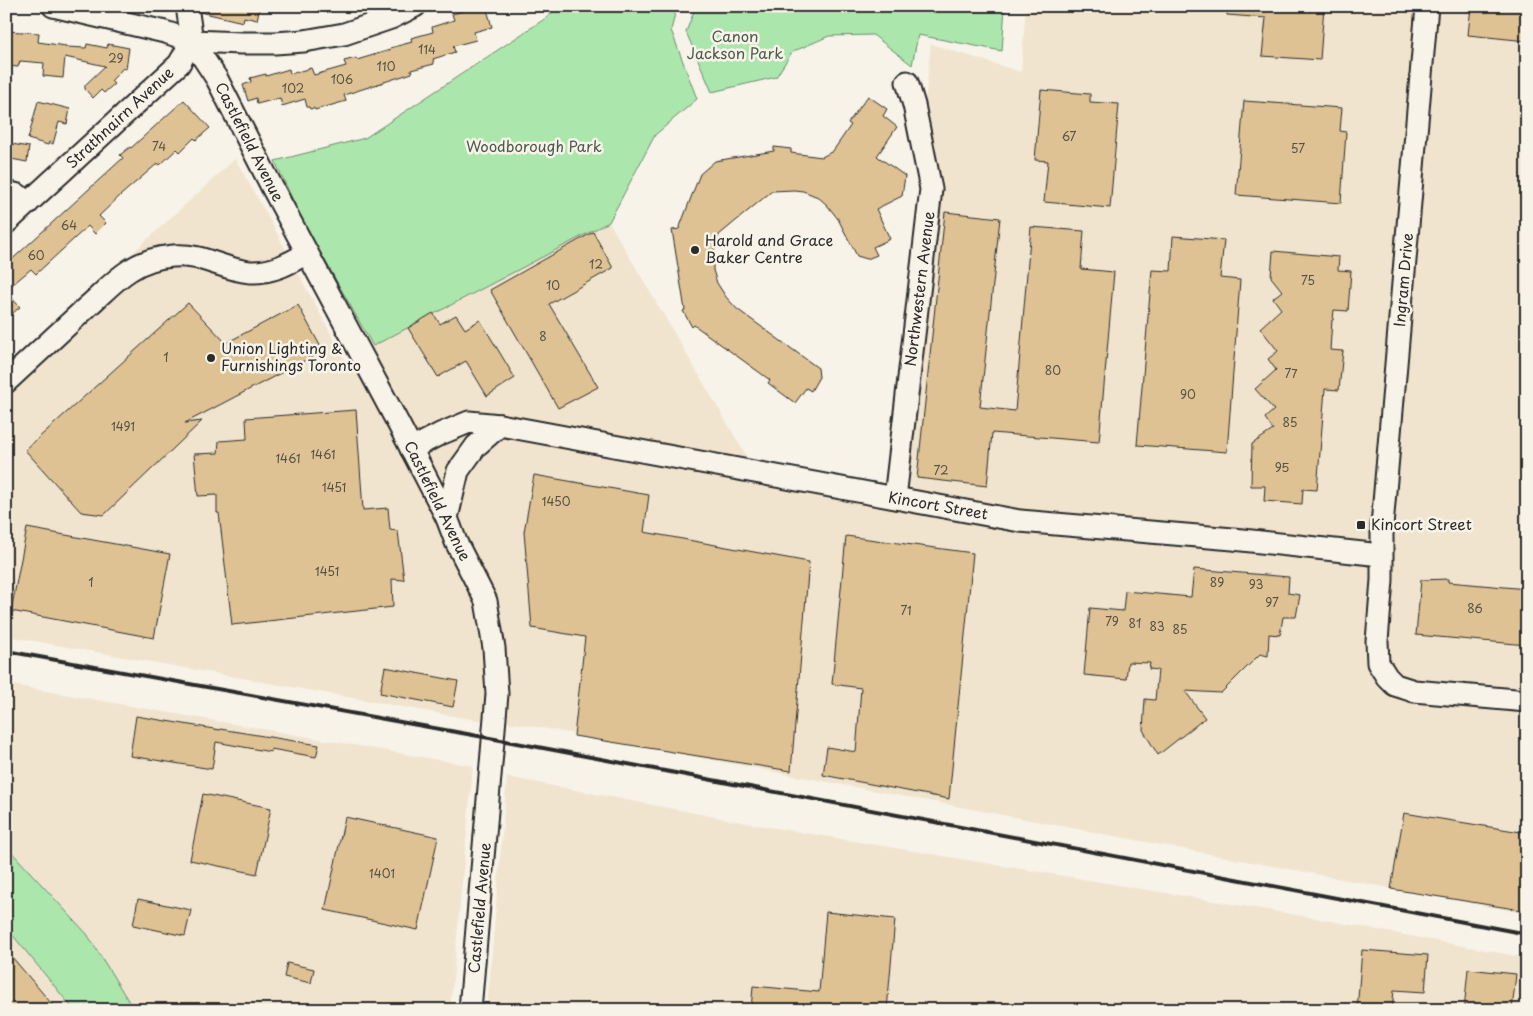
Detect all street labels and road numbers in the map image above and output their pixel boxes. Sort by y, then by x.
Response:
street label: Strathnairn Avenue [60,61,178,173]
street label: Castlefield Avenue [210,78,290,205]
street label: Northwestern Avenue [898,210,939,368]
street label: Ingram Drive [1387,232,1418,328]
street label: Castlefield Avenue [399,436,477,564]
street label: Kincort Street [887,484,990,525]
street label: Castlefield Avenue [461,841,496,974]

